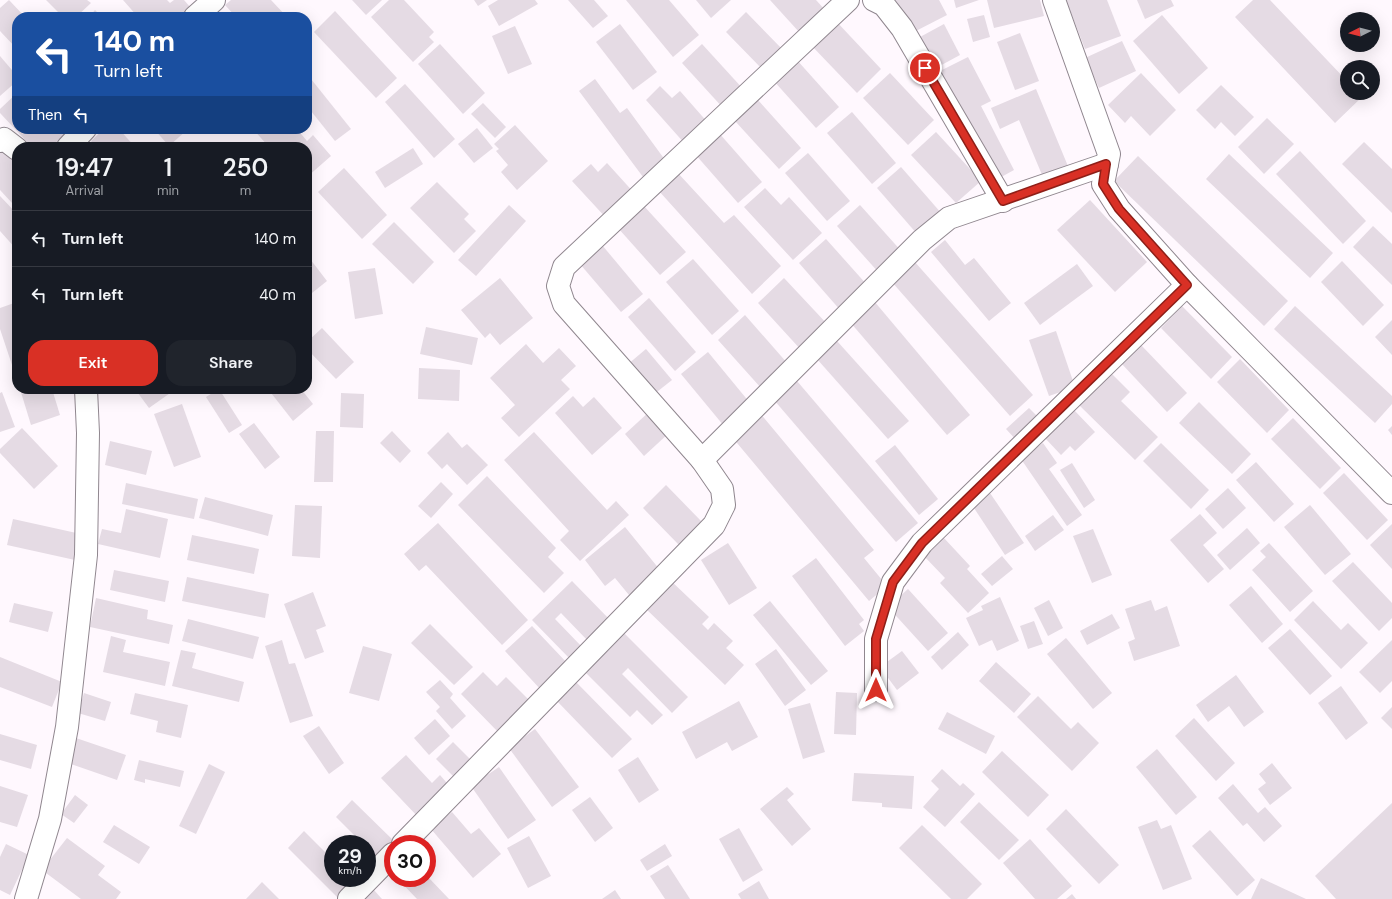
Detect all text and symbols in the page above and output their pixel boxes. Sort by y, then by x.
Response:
north arrow [1340,12,1380,52]
map controls [1340,12,1380,100]
text: 140 m [94,23,175,60]
icon: left [28,28,80,80]
pin [908,51,942,85]
icon: arrive [914,57,936,79]
text: Turn left [94,59,163,83]
button: search [1340,60,1380,100]
icon: left [70,104,92,126]
text: Then [28,105,62,125]
text: 19:47 [56,152,113,183]
text: 1 [164,152,172,183]
text: 250 [223,152,268,183]
text: Arrival [66,182,103,199]
text: min [157,182,179,199]
text: m [240,182,251,199]
icon: left [28,228,50,250]
text: Turn left [62,229,123,249]
text: 140 m [255,229,296,249]
icon: left [28,284,50,306]
text: Turn left [62,285,123,305]
text: 40 m [259,285,296,305]
button: Exit [28,340,158,386]
button: Share [166,340,296,386]
position arrow [855,669,897,711]
speed limit sign: 30 [384,835,436,887]
text: 29 [338,843,362,869]
text: km/h [338,864,362,877]

